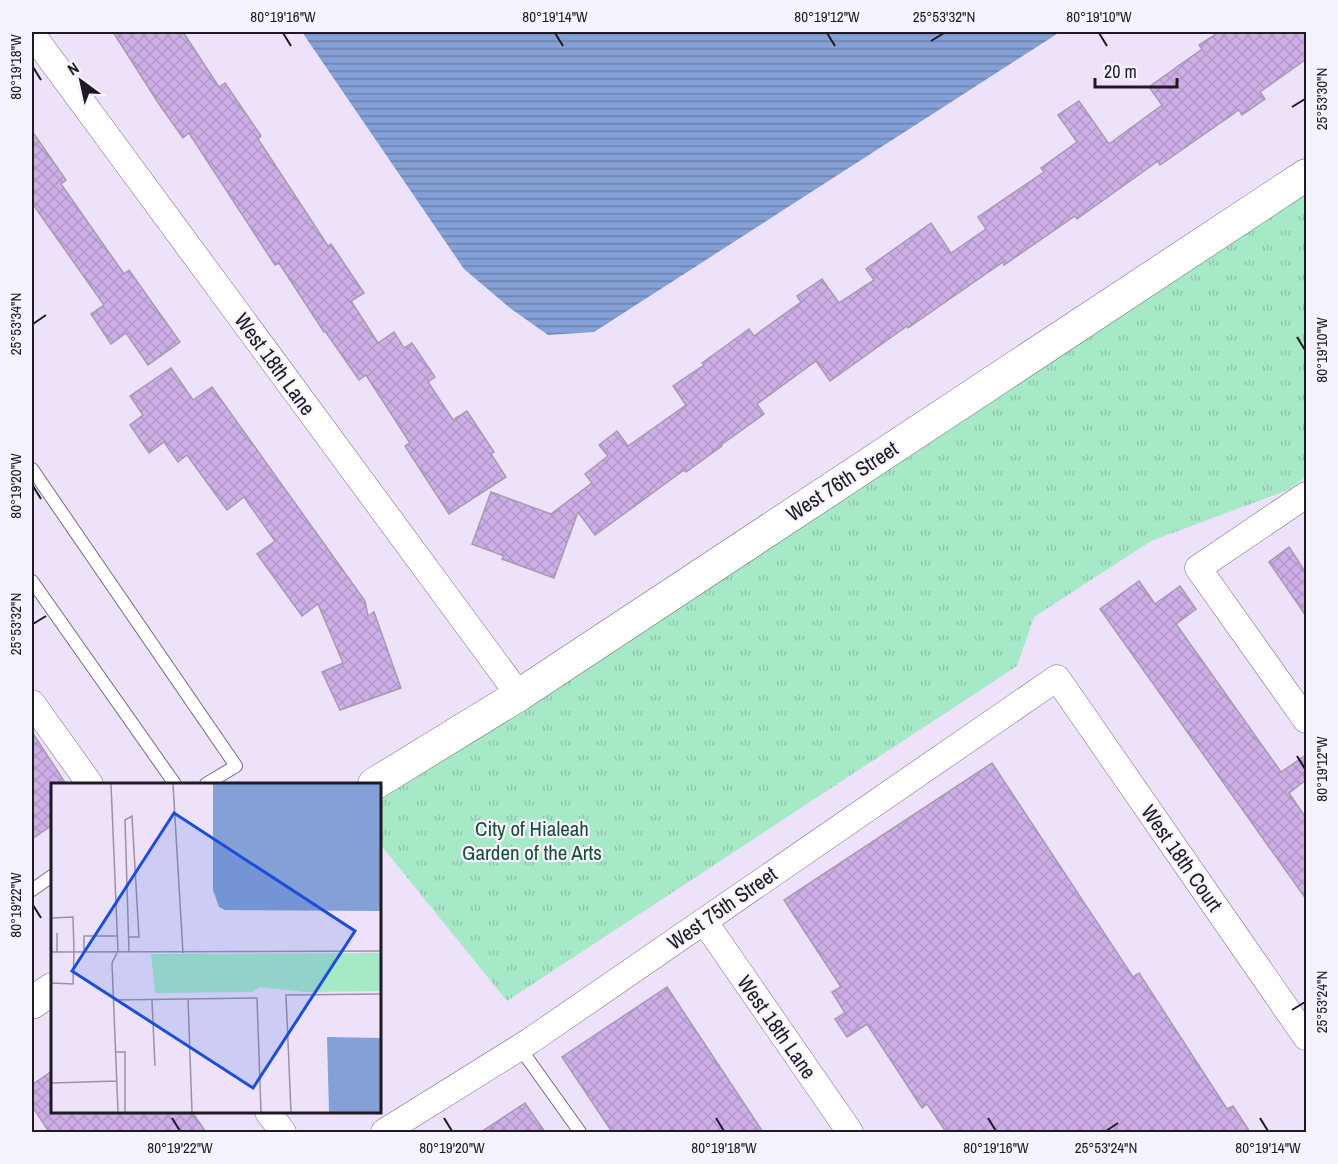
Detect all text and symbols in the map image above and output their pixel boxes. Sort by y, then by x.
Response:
text: 80°19'16"W [250,6,316,27]
text: 80°19'14"W [522,6,588,27]
text: 80°19'12"W [794,6,860,27]
text: 25°53'32"N [913,6,975,27]
text: 80°19'10"W [1066,6,1132,27]
text: 80°19'18"W [5,34,26,100]
north arrow [51,51,111,111]
scale bar [1095,51,1178,89]
text: N [63,57,83,80]
text: 20 m [1104,59,1137,84]
text: 25°53'30"N [1311,68,1332,130]
text: 25°53'34"N [5,293,26,355]
street label: West 18th Lane [228,307,322,421]
text: 80°19'10"W [1311,317,1332,383]
street label: West 76th Street [780,434,904,528]
text: 80°19'20"W [5,453,26,519]
text: 25°53'32"N [5,593,26,655]
text: 80°19'12"W [1311,736,1332,802]
inset map [51,783,381,1113]
street label: West 18th Court [1135,799,1230,917]
park label: City of Hialeah Garden of the Arts [462,814,602,867]
street label: West 75th Street [661,859,783,957]
text: 80°19'22"W [5,872,26,938]
street label: West 18th Lane [731,969,823,1085]
text: 25°53'24"N [1311,971,1332,1033]
text: 80°19'22"W [147,1137,213,1158]
text: 80°19'20"W [419,1137,485,1158]
text: 80°19'18"W [691,1137,757,1158]
text: 80°19'16"W [963,1137,1029,1158]
text: 25°53'24"N [1075,1137,1137,1158]
text: 80°19'14"W [1235,1137,1301,1158]

